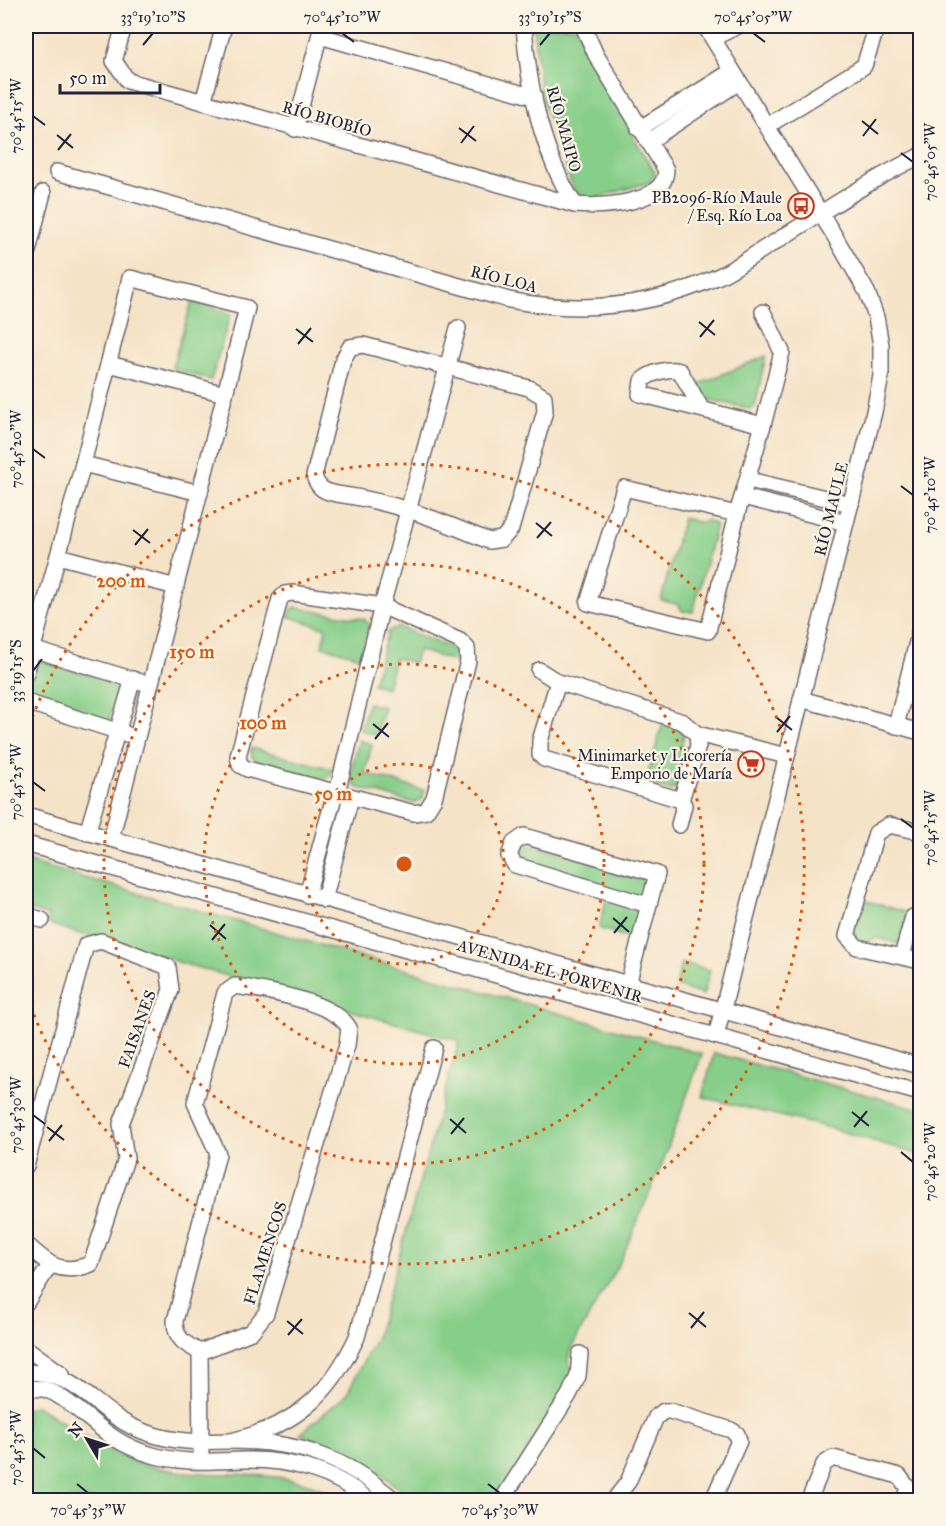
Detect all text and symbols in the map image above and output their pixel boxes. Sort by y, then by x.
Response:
text: 33°19'10"S [120,8,186,26]
text: 70°45'10"W [303,8,381,26]
text: 33°19'15"S [518,8,582,26]
text: 70°45'05"W [714,8,793,26]
scale bar [60,57,160,95]
text: 50 m [69,67,107,89]
text: 70°45'15"W [7,78,25,154]
street label: RÍO MAIPO [543,83,587,174]
street label: RÍO BIOBÍO [280,95,374,141]
text: 70°45'05"W [921,122,939,201]
place label: PB2096-Río Maule / Esq. Río Loa [652,188,782,226]
bus stop icon: PB2096-Río Maule / Esq. Río Loa [786,191,816,221]
street label: RÍO LOA [469,260,540,297]
text: 70°45'20"W [7,409,25,488]
text: 70°45'10"W [921,456,939,534]
street label: RÍO MAULE [808,460,852,558]
text: 200 m [97,570,146,592]
text: 33°19'15"S [7,639,25,703]
text: 150 m [170,641,215,663]
text: 100 m [240,712,287,734]
text: 70°45'25"W [7,743,25,820]
place label: Minimarket y Licorería Emporio de María [577,746,732,783]
supermarket icon: Minimarket y Licorería Emporio de María [736,749,766,779]
text: 50 m [314,783,353,805]
text: 70°45'15"W [921,790,939,866]
centre of rings [394,854,414,874]
street label: AVENIDA EL PORVENIR [454,935,645,1007]
street label: FAISANES [114,987,160,1071]
text: 70°45'30"W [7,1076,25,1154]
text: 70°45'20"W [921,1122,939,1201]
street label: FLAMENCOS [239,1199,291,1307]
north arrow [57,1409,117,1469]
text: 70°45'35"W [7,1410,25,1486]
text: N [64,1418,88,1441]
text: 70°45'35"W [50,1501,126,1519]
text: 70°45'30"W [461,1501,539,1519]

